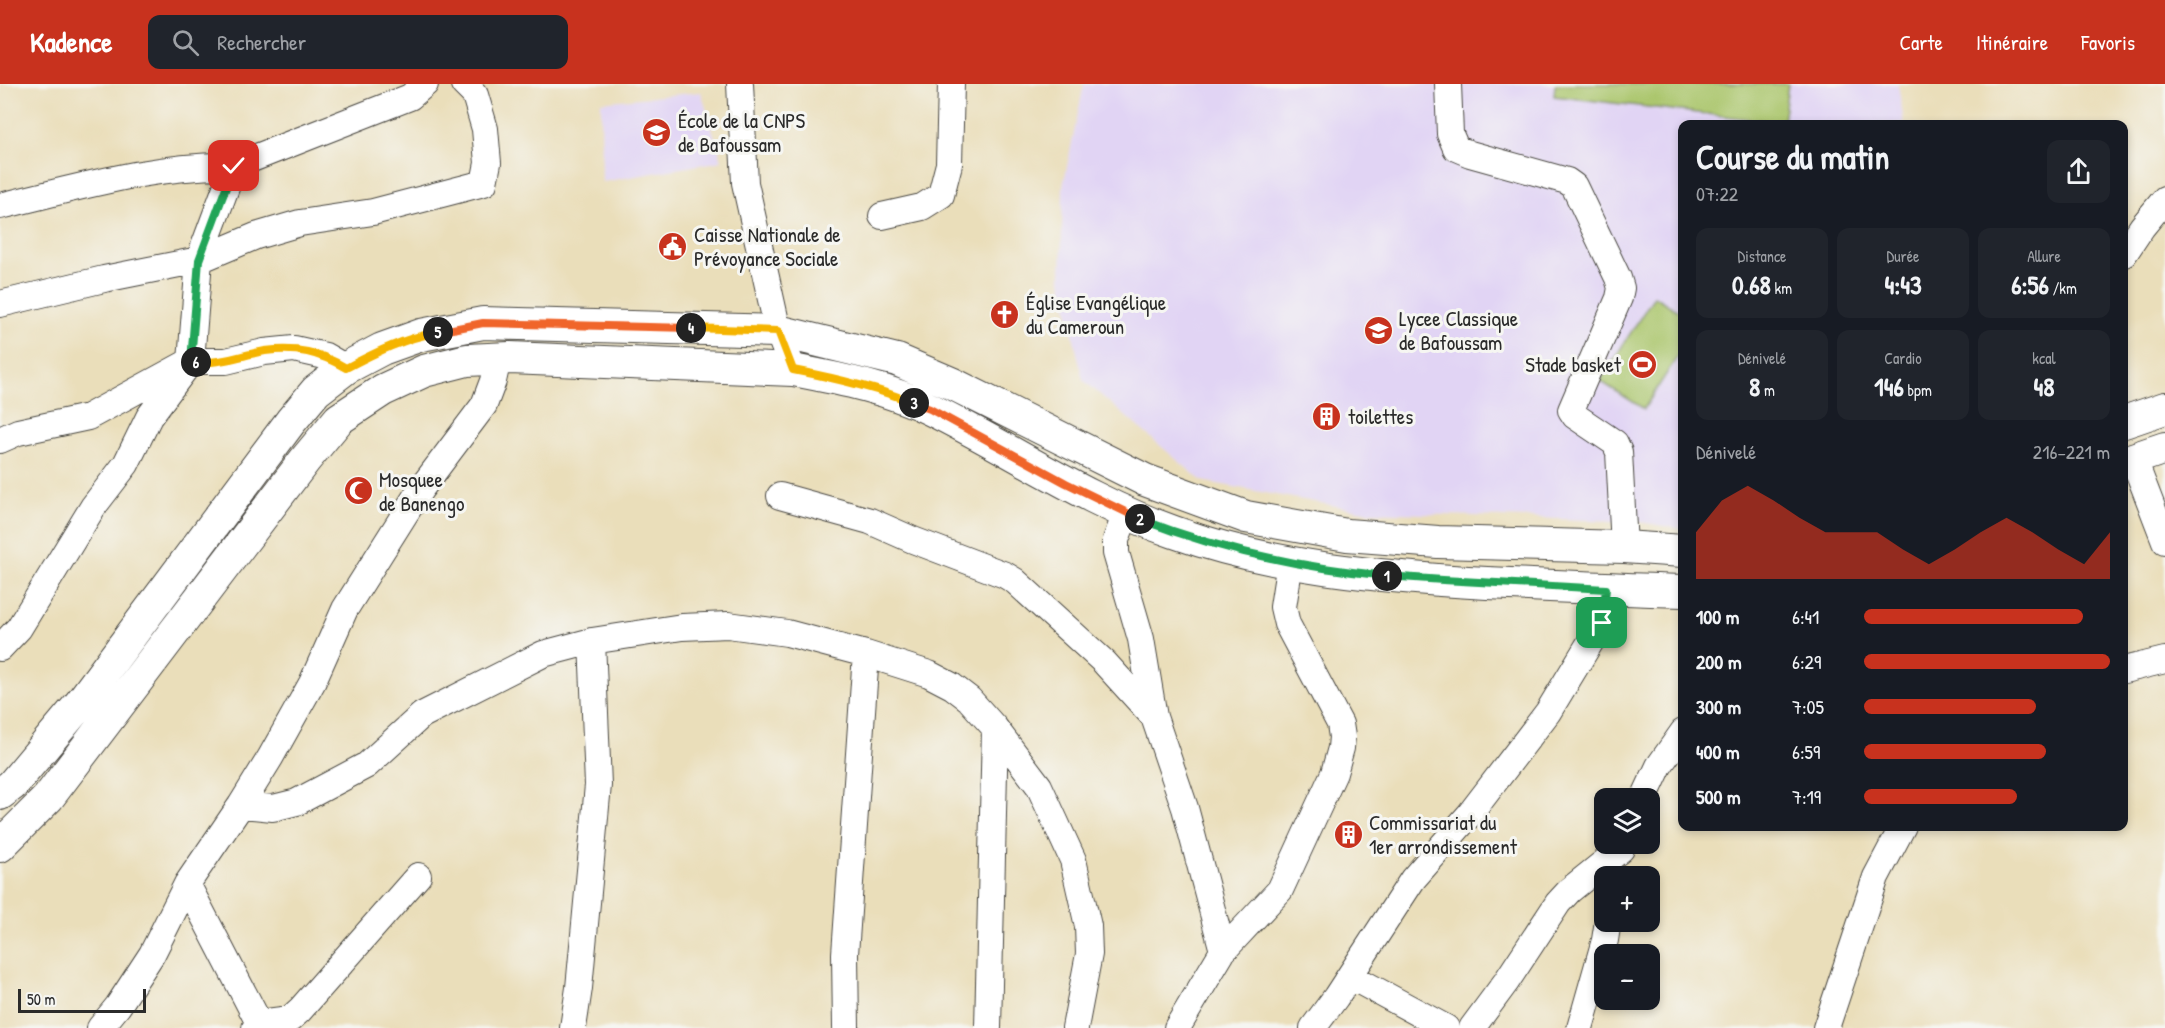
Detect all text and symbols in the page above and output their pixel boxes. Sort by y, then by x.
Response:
search box [148,15,568,69]
text: Kadence [30,23,112,61]
icon: search [169,26,202,59]
text: Rechercher [217,27,306,57]
text: Carte [1900,28,1943,57]
text: Itinéraire [1976,28,2048,57]
text: Favoris [2081,28,2135,57]
place label: École de la CNPS de Bafoussam [678,106,805,159]
school or university icon: École de la CNPS de Bafoussam [641,116,673,148]
text: Course du matin [1696,135,1889,179]
pin [208,140,259,191]
button: share [2047,140,2110,203]
icon: check [217,149,250,182]
text: 07:22 [1696,180,1738,207]
place label: Caisse Nationale de Prévoyance Sociale [694,220,841,273]
public building icon: Caisse Nationale de Prévoyance Sociale [657,230,689,262]
text: Distance [1738,245,1786,267]
text: Durée [1887,245,1919,267]
text: Allure [2027,245,2061,267]
text: 0.68 [1732,267,1771,302]
text: 4:43 [1884,267,1922,302]
text: 6:56 [2011,267,2049,302]
text: km [1771,277,1792,299]
text: /km [2049,277,2077,299]
place label: Église Evangélique du Cameroun [1026,288,1166,341]
church icon: Église Evangélique du Cameroun [989,298,1021,330]
place label: Lycee Classique de Bafoussam [1399,304,1518,357]
pin: 4 [676,313,706,343]
school or university icon: Lycee Classique de Bafoussam [1362,314,1394,346]
pin: 5 [423,317,453,347]
text: 4 [688,317,694,339]
text: 5 [435,321,441,343]
pin: 6 [181,347,211,377]
text: Dénivelé [1738,347,1786,369]
text: Cardio [1884,347,1922,369]
text: kcal [2032,347,2056,369]
sports icon: Stade basket [1626,348,1658,380]
place label: Stade basket [1525,350,1622,379]
text: 6 [193,351,199,373]
text: 8 [1749,369,1760,404]
text: 146 [1874,369,1904,404]
text: 48 [2033,369,2055,404]
text: m [1760,379,1775,401]
text: bpm [1904,379,1932,401]
pin: 3 [899,388,929,418]
text: 3 [910,392,918,414]
building icon: toilettes [1311,400,1343,432]
place label: toilettes [1348,402,1413,431]
text: Dénivelé [1696,438,1756,465]
text: 216–221 m [2033,438,2110,465]
place label: Mosquee de Banengo [379,465,464,518]
mosque icon: Mosquee de Banengo [342,475,374,507]
pin: 2 [1125,504,1155,534]
text: 2 [1136,508,1144,530]
pin: 1 [1372,561,1402,591]
text: 1 [1384,565,1390,587]
pin [1576,597,1627,648]
text: 100 m [1696,603,1739,630]
text: 6:41 [1792,603,1819,630]
icon: arrive [1585,606,1618,639]
text: 200 m [1696,648,1741,675]
text: 6:29 [1792,648,1821,675]
text: 300 m [1696,693,1741,720]
text: 7:05 [1792,693,1824,720]
text: 400 m [1696,738,1740,765]
text: 6:59 [1792,738,1820,765]
text: 500 m [1696,783,1741,810]
text: 7:19 [1792,783,1821,810]
map controls [1594,788,1660,1010]
button: layers [1594,788,1660,854]
place label: Commissariat du 1er arrondissement [1369,808,1518,861]
building icon: Commissariat du 1er arrondissement [1332,818,1364,850]
button: + [1594,866,1660,932]
button: − [1594,944,1660,1010]
scale bar [18,986,146,1014]
text: 50 m [27,988,56,1010]

